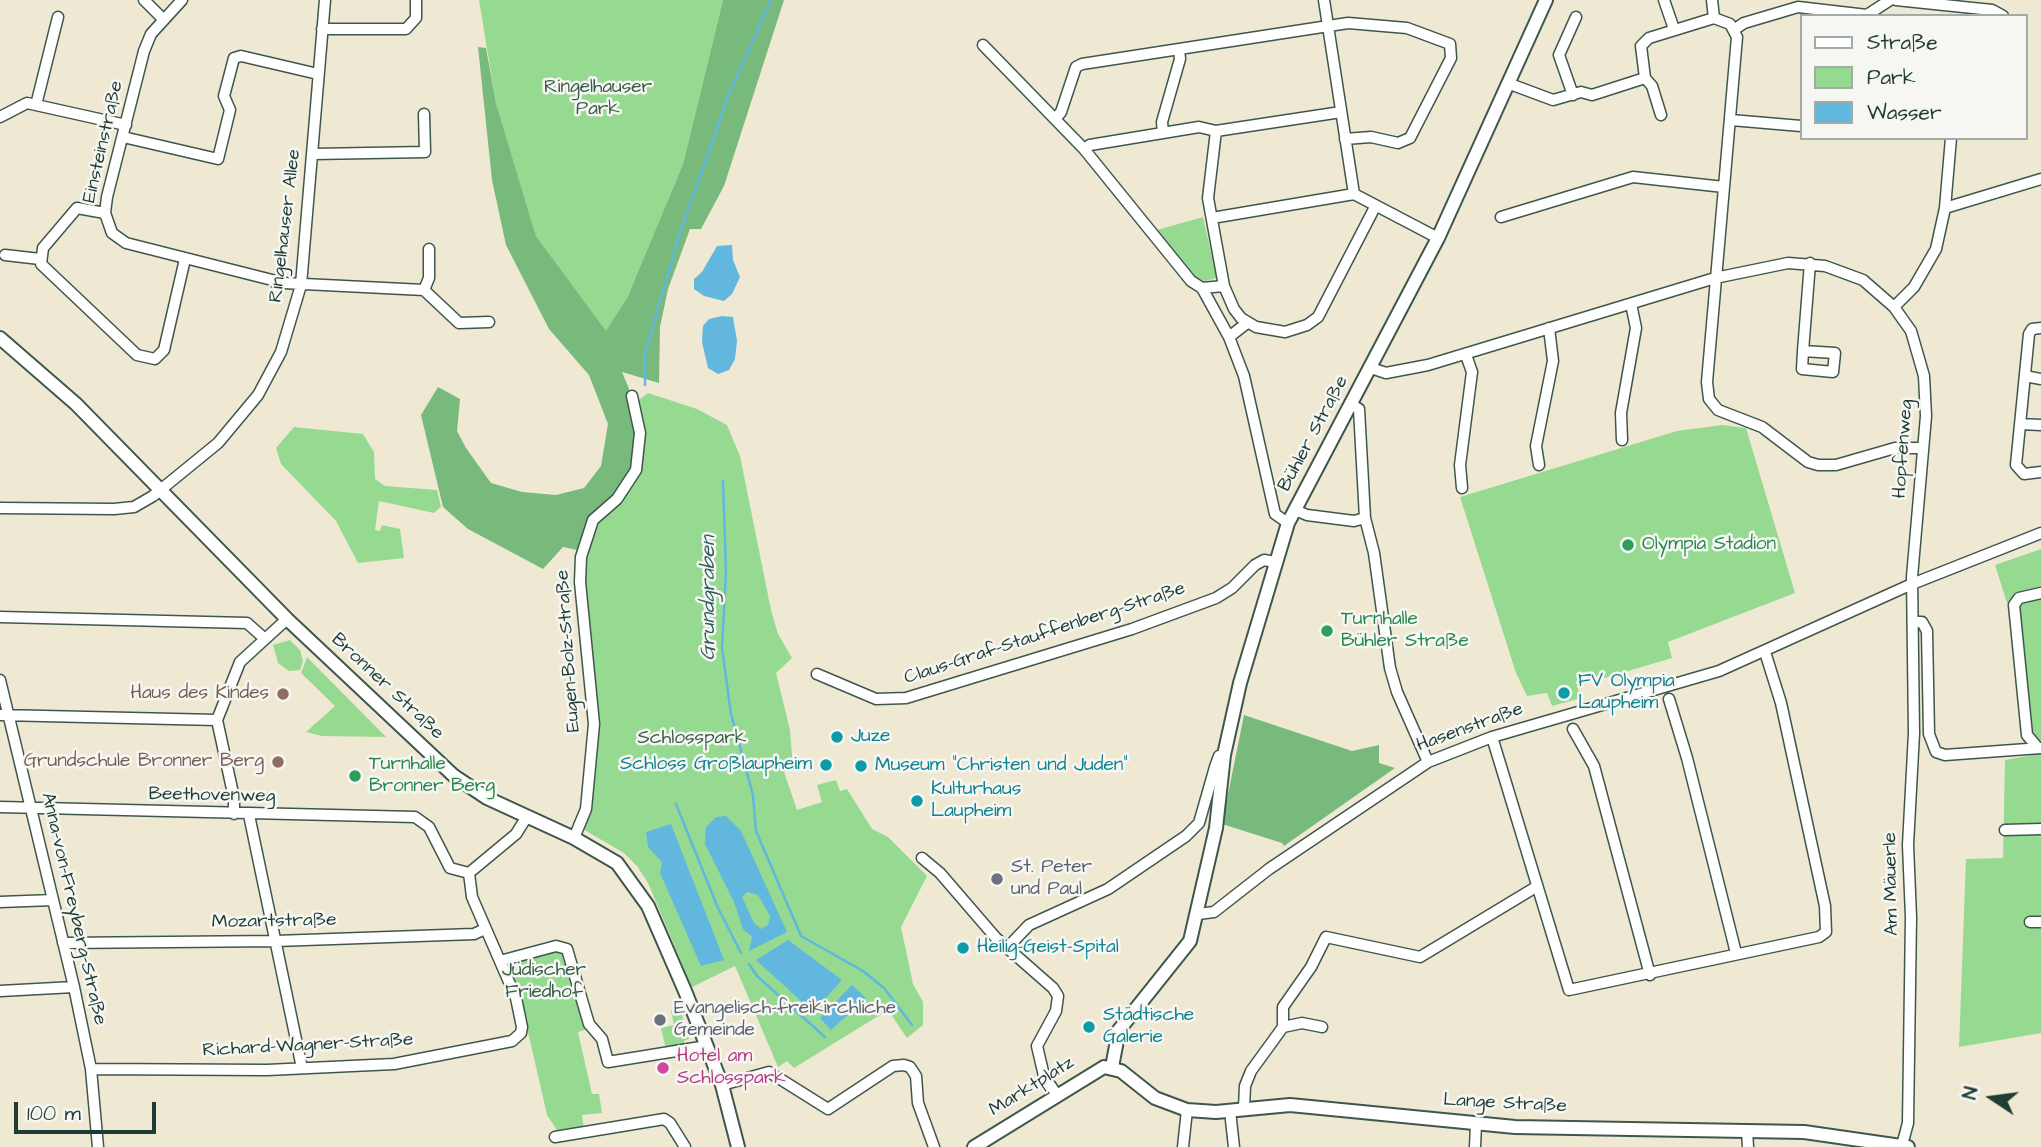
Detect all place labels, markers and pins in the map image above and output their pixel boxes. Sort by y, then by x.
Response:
place label: Olympia Stadion [1642,534,1776,556]
marker: Olympia Stadion [1620,537,1636,553]
place label: Turnhalle Bühler Straße [1341,609,1469,653]
marker: Turnhalle Bühler Straße [1319,623,1335,639]
place label: FV Olympia Laupheim [1578,671,1675,715]
place label: Haus des Kindes [130,683,269,705]
marker: FV Olympia Laupheim [1556,685,1572,701]
marker: Haus des Kindes [275,686,291,702]
place label: Juze [851,726,890,748]
marker: Juze [829,729,845,745]
place label: Grundschule Bronner Berg [24,751,264,773]
marker: Grundschule Bronner Berg [270,754,286,770]
place label: Turnhalle Bronner Berg [369,754,495,798]
place label: Schloss Großlaupheim [620,754,812,776]
place label: Museum "Christen und Juden" [875,755,1128,777]
marker: Schloss Großlaupheim [818,757,834,773]
marker: Museum "Christen und Juden" [853,758,869,774]
marker: Turnhalle Bronner Berg [347,768,363,784]
place label: Kulturhaus Laupheim [931,779,1021,823]
marker: Kulturhaus Laupheim [909,793,925,809]
place label: St. Peter und Paul [1011,857,1092,901]
marker: St. Peter und Paul [989,871,1005,887]
place label: Heilig-Geist-Spital [977,937,1119,959]
marker: Heilig-Geist-Spital [955,940,971,956]
place label: Evangelisch-freikirchliche Gemeinde [674,998,896,1042]
place label: Städtische Galerie [1103,1005,1194,1049]
marker: Evangelisch-freikirchliche Gemeinde [652,1012,668,1028]
marker: Städtische Galerie [1081,1019,1097,1035]
place label: Hotel am Schlosspark [677,1046,786,1090]
marker: Hotel am Schlosspark [655,1060,671,1076]

